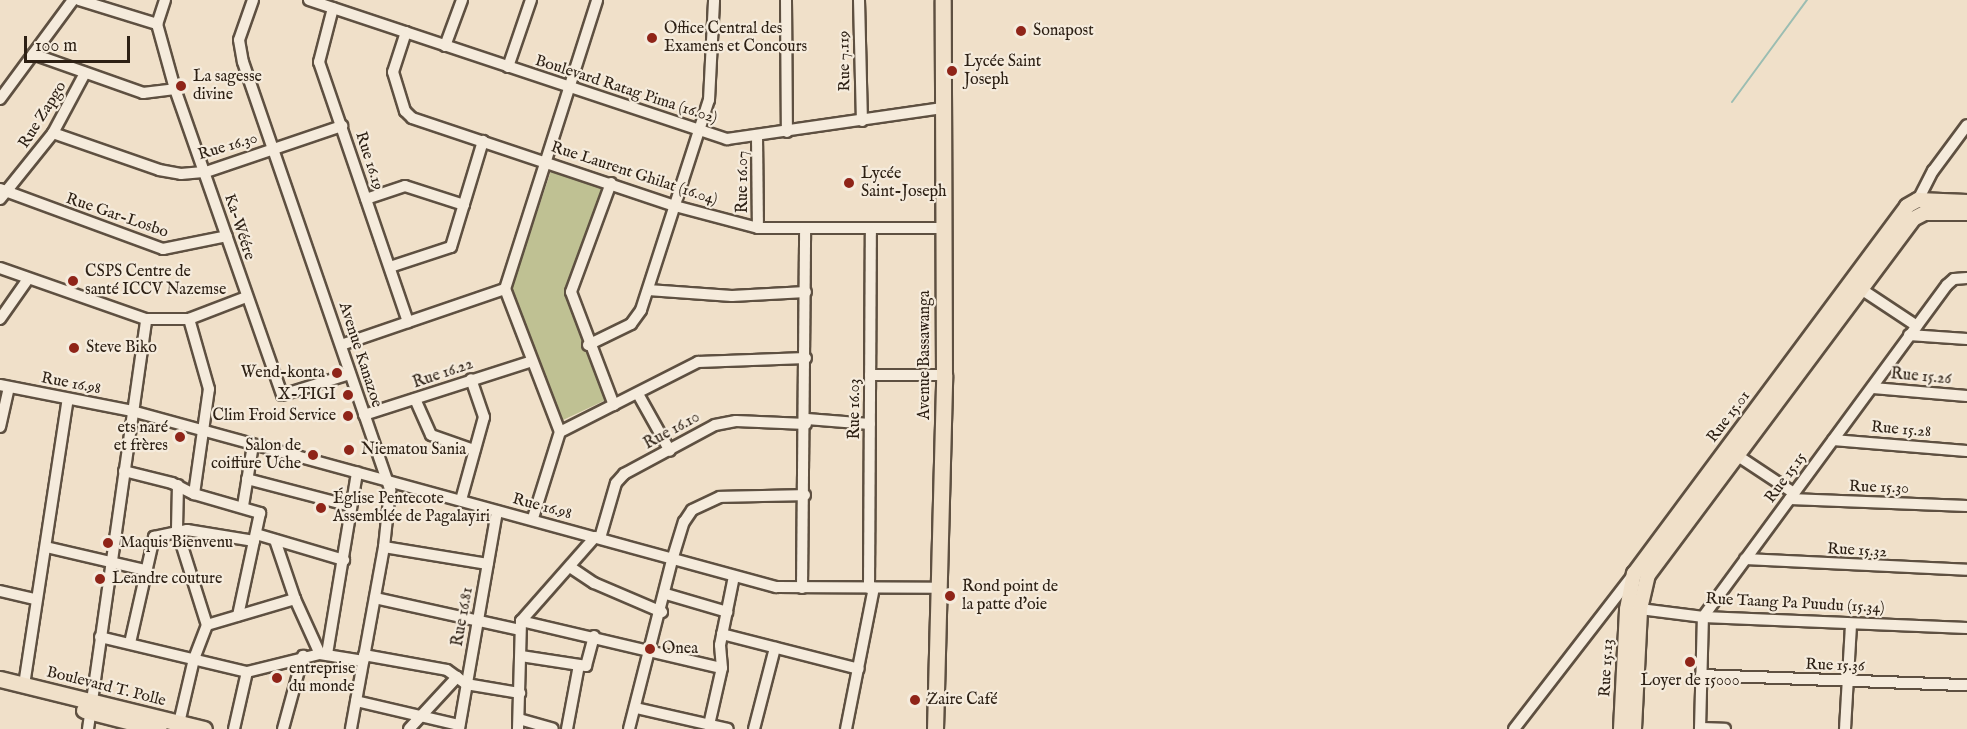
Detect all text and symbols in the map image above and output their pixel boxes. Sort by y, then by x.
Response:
place label: Office Central des Examens et Concours [664,19,807,57]
place label: Sonapost [1033,21,1094,41]
scale bar [27,24,134,62]
marker: Sonapost [1014,24,1028,38]
street label: Rue 7.119 [835,30,855,92]
marker: Office Central des Examens et Concours [645,31,659,45]
text: 100 m [35,35,77,58]
street label: Boulevard Ratag Pima (16.02) [532,51,720,129]
place label: Lycée Saint Joseph [964,52,1041,90]
marker: Lycée Saint Joseph [945,64,959,78]
place label: La sagesse divine [193,67,262,105]
street label: Rue Zapgo [15,78,71,152]
marker: La sagesse divine [174,79,188,93]
street label: Rue 16.30 [196,129,260,165]
street label: Rue 16.19 [351,129,387,193]
street label: Rue Laurent Ghilat (16.04) [548,138,720,210]
street label: Rue 16.07 [733,151,753,213]
place label: Lycée Saint-Joseph [861,164,947,202]
marker: Lycée Saint-Joseph [842,176,856,190]
street label: Rue Gar-Losbo [63,189,171,243]
street label: Ka-Wéére [219,192,259,262]
place label: CSPS Centre de santé ICCV Nazemse [85,262,226,300]
marker: CSPS Centre de santé ICCV Nazemse [66,274,80,288]
street label: Avenue Bassawanga [915,290,935,420]
street label: Avenue Kanazoe [334,300,386,410]
place label: Steve Biko [86,338,157,358]
marker: Steve Biko [67,341,81,355]
street label: Rue 16.22 [410,355,476,393]
place label: Wend-konta [241,363,325,383]
street label: Rue 15.26 [1890,365,1952,389]
marker: Wend-konta [330,366,344,380]
street label: Rue 16.98 [39,369,103,399]
street label: Rue 16.03 [845,378,865,440]
place label: X-TIGI [278,385,336,405]
street label: Rue 15.01 [1703,387,1755,447]
marker: X-TIGI [341,388,355,402]
place label: Clim Froid Service [212,406,336,426]
street label: Rue 16.10 [641,408,703,454]
marker: Clim Froid Service [341,409,355,423]
place label: ets naré et frères [114,418,168,456]
street label: Rue 15.28 [1870,418,1932,442]
marker: ets naré et frères [173,430,187,444]
place label: Salon de coiffure Uche [211,436,301,474]
place label: Niematou Sania [361,440,466,460]
marker: Niematou Sania [342,443,356,457]
marker: Salon de coiffure Uche [306,448,320,462]
street label: Rue 15.15 [1761,449,1811,507]
street label: Rue 15.30 [1849,477,1909,499]
place label: Église Pentecote Assemblée de Pagalayiri [333,489,490,527]
street label: Rue 16.98 [510,490,574,524]
marker: Église Pentecote Assemblée de Pagalayiri [314,501,328,515]
place label: Maquis Bienvenu [120,533,233,553]
marker: Maquis Bienvenu [101,536,115,550]
street label: Rue 15.32 [1827,540,1887,562]
place label: Leandre couture [112,569,222,589]
marker: Leandre couture [93,572,107,586]
place label: Rond point de la patte d'oie [962,577,1058,615]
street label: Rue 16.81 [448,586,478,648]
marker: Rond point de la patte d'oie [943,589,957,603]
street label: Rue Taang Pa Puudu (15.34) [1705,590,1885,618]
street label: Rue 15.13 [1596,638,1618,698]
place label: Onea [662,639,698,659]
marker: Onea [643,642,657,656]
marker: Loyer de 15000 [1683,655,1697,669]
street label: Rue 15.36 [1805,655,1865,677]
place label: entreprise du monde [289,659,355,697]
street label: Boulevard T. Polle [44,663,168,711]
marker: entreprise du monde [270,671,284,685]
place label: Loyer de 15000 [1640,671,1740,691]
place label: Zaire Café [927,690,998,710]
marker: Zaire Café [908,693,922,707]

